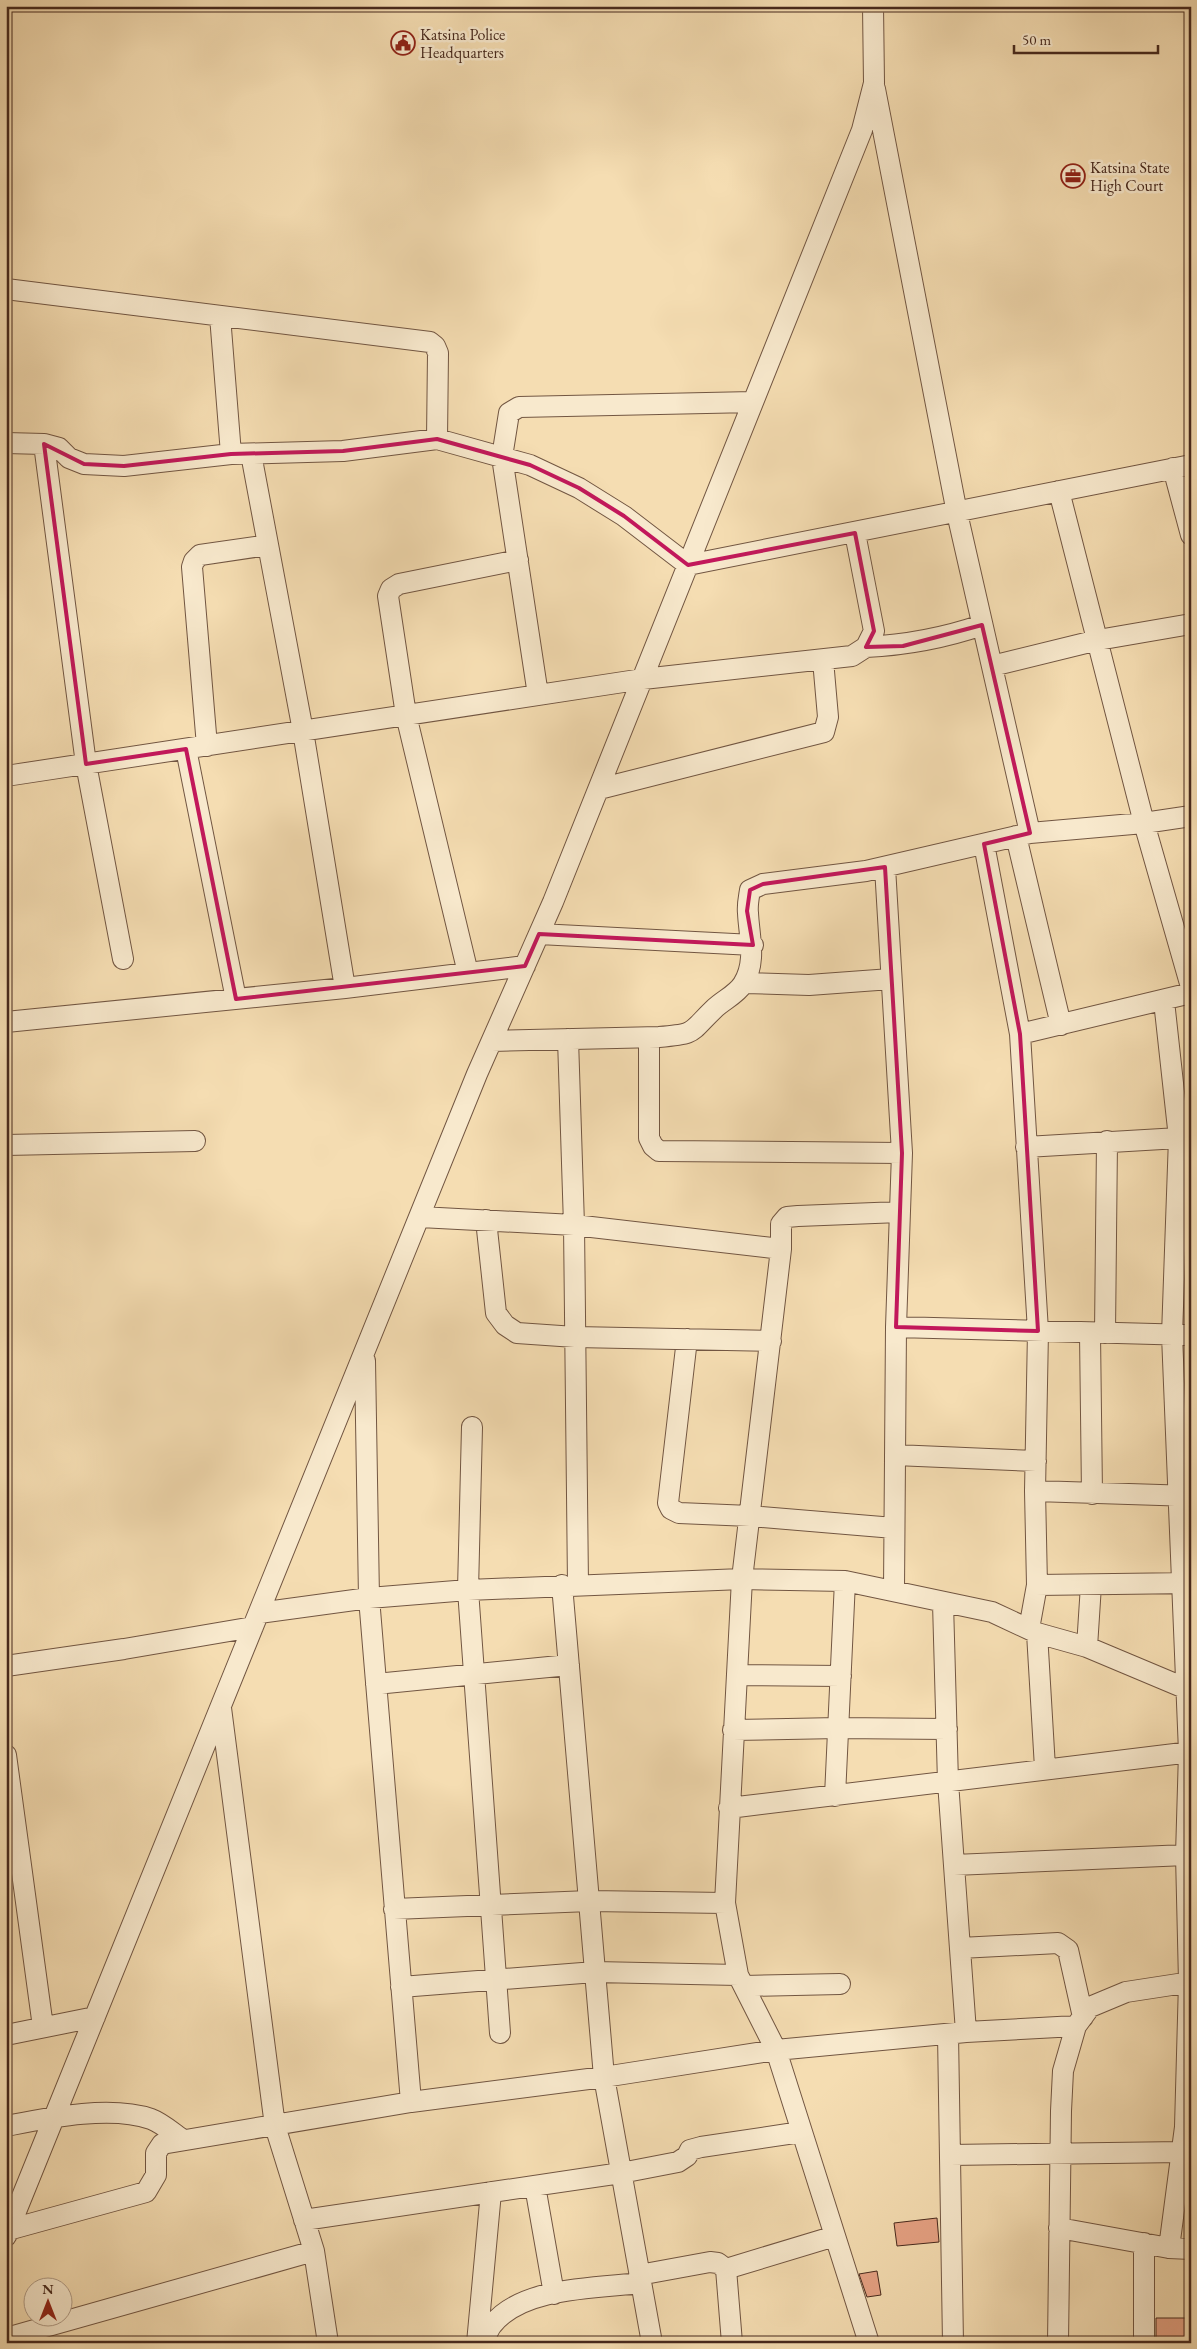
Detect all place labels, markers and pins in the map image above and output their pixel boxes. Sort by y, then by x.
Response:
place label: Katsina Police Headquarters [420,24,505,63]
public building icon: Katsina Police Headquarters [390,30,416,56]
place label: Katsina State High Court [1090,157,1170,196]
office icon: Katsina State High Court [1060,163,1086,189]

